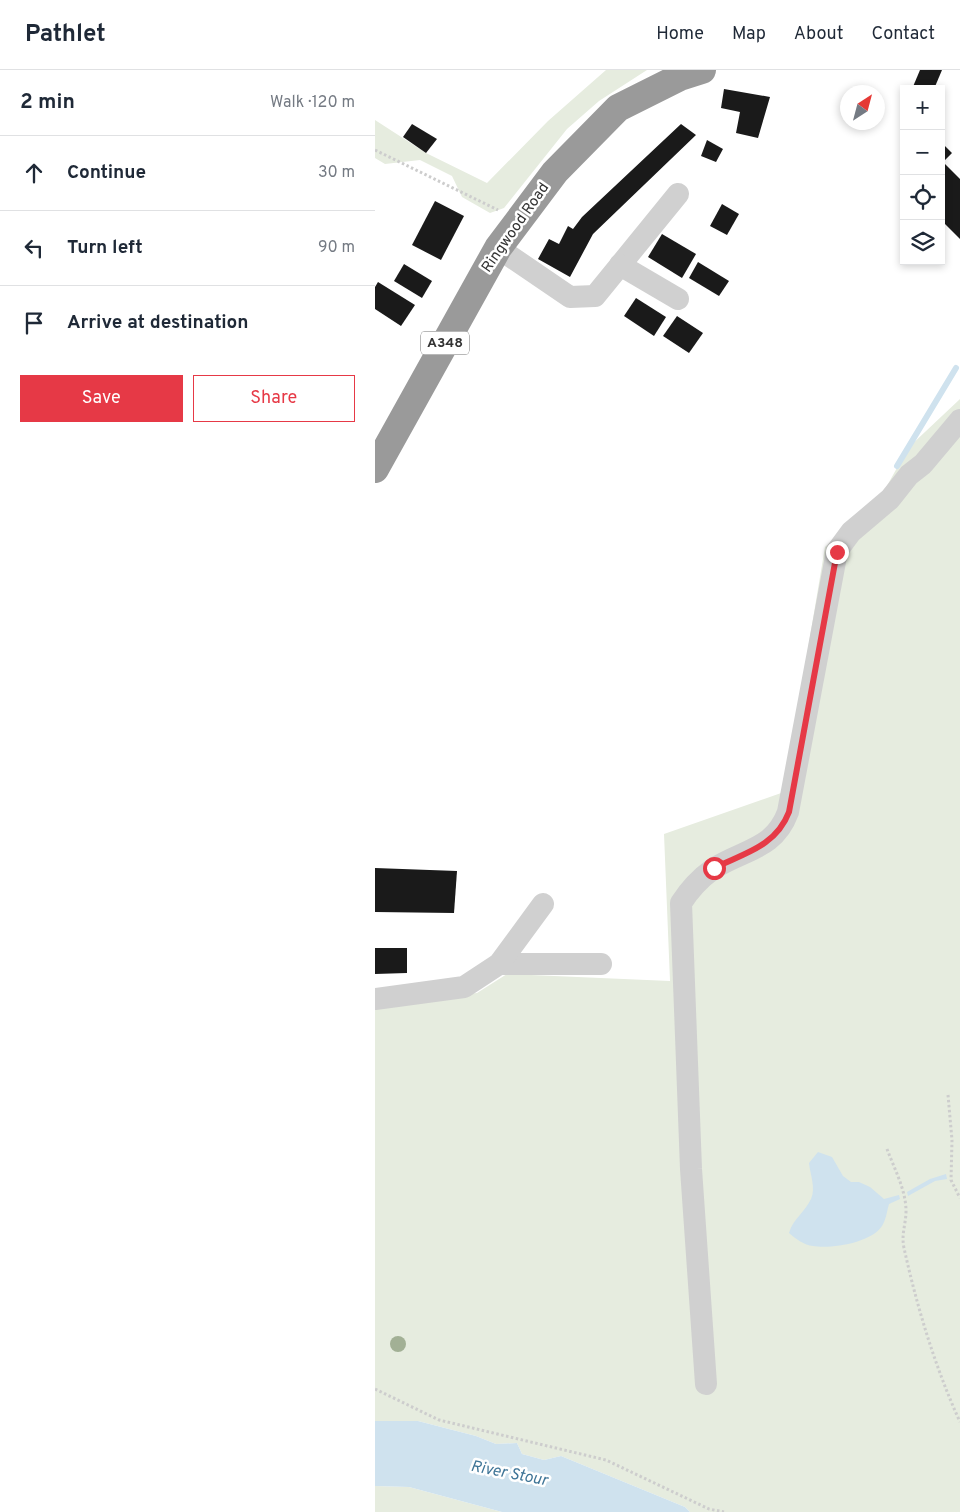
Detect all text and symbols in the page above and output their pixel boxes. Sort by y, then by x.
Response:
text: Pathlet [25,20,106,50]
text: Home [656,23,704,46]
text: Map [732,23,766,46]
text: About [794,23,843,46]
text: Contact [871,23,935,46]
north arrow [840,85,885,130]
map controls [900,85,945,265]
button: + [900,85,945,130]
text: 2 min [20,89,75,116]
text: Walk · 120 m [270,93,355,113]
button: − [900,130,945,175]
icon: ahead [20,159,48,187]
text: Continue [67,161,146,185]
text: 30 m [318,163,355,183]
button: locate [900,175,945,220]
street label: Ringwood Road [478,179,554,277]
button: layers [900,220,945,265]
icon: left [20,234,48,262]
text: Turn left [67,236,143,260]
text: 90 m [318,238,355,258]
icon: arrive [20,309,48,337]
text: Arrive at destination [67,311,248,335]
road number: A348 [421,332,469,354]
button: Save [20,375,183,422]
button: Share [193,375,355,422]
route end [826,541,849,564]
route start [703,857,726,880]
water label: River Stour [469,1457,551,1492]

